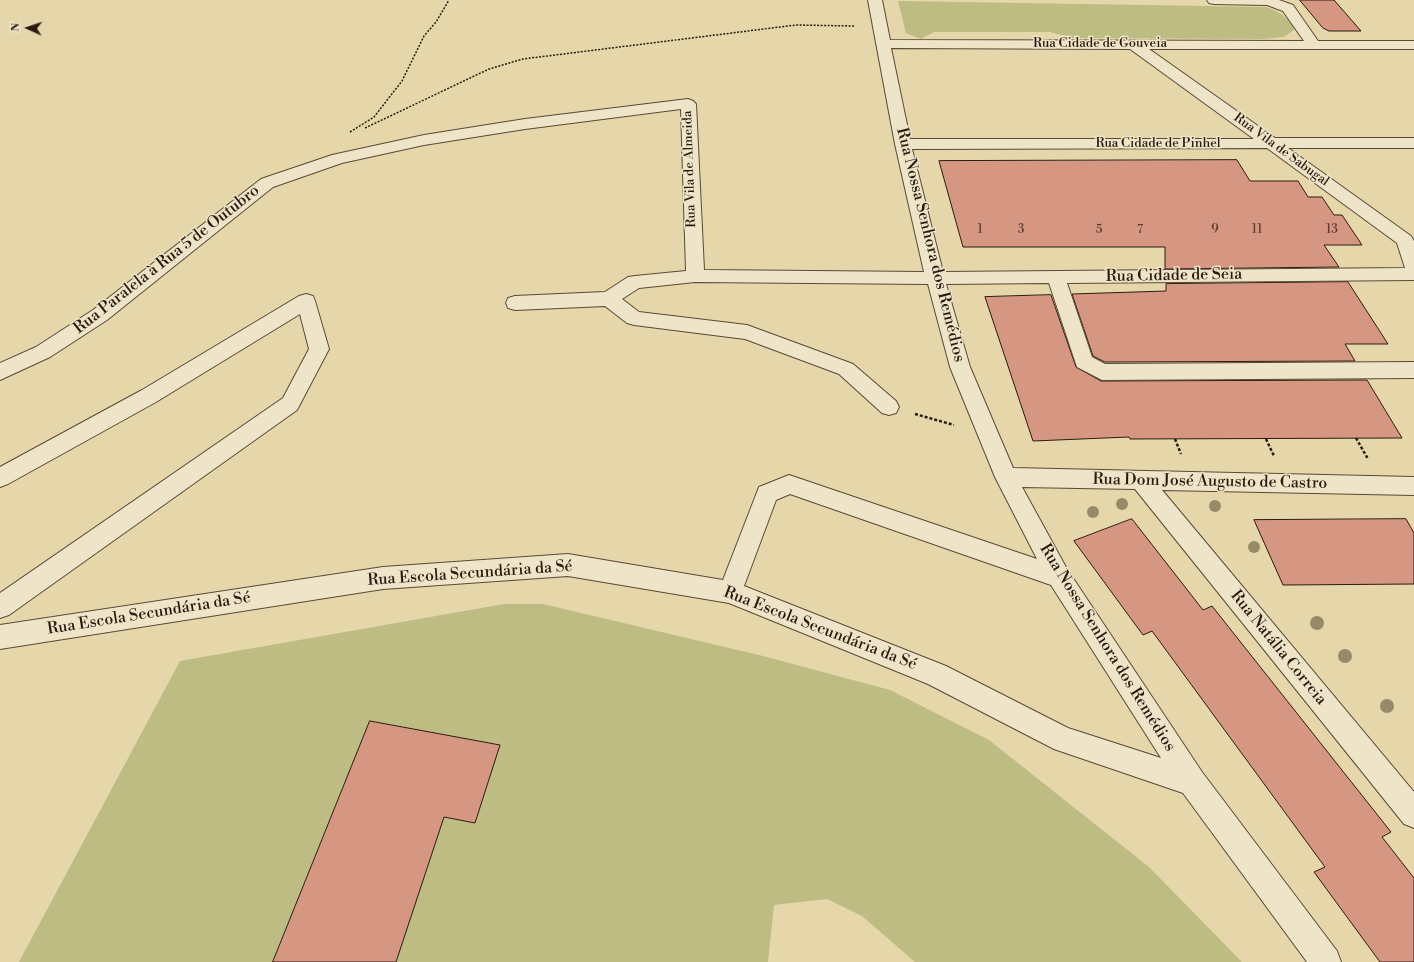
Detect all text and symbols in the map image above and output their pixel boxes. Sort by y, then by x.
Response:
north arrow [8,8,48,48]
text: N [9,23,23,32]
street label: Rua Cidade de Gouveia [1033,36,1167,52]
street label: Rua Vila de Almeida [680,110,700,228]
street label: Rua Vila de Sabugal [1230,110,1332,190]
street label: Rua Nossa Senhora dos Remédios [892,126,968,364]
street label: Rua Cidade de Pinhel [1095,136,1221,152]
street label: Rua Paralela à Rua 5 de Outubro [70,181,264,339]
house number: 1 [977,223,983,237]
house number: 3 [1018,223,1024,237]
house number: 5 [1096,223,1102,237]
house number: 7 [1137,223,1143,237]
house number: 9 [1211,223,1219,237]
house number: 11 [1252,223,1262,237]
house number: 13 [1326,223,1338,237]
street label: Rua Cidade de Seia [1106,265,1242,287]
street label: Rua Dom José Augusto de Castro [1092,470,1328,494]
street label: Rua Nossa Senhora dos Remédios [1035,541,1179,755]
street label: Rua Escola Secundária da Sé [367,557,573,591]
street label: Rua Escola Secundária da Sé [721,583,919,675]
street label: Rua Natália Correia [1226,587,1330,709]
street label: Rua Escola Secundária da Sé [46,588,252,640]

